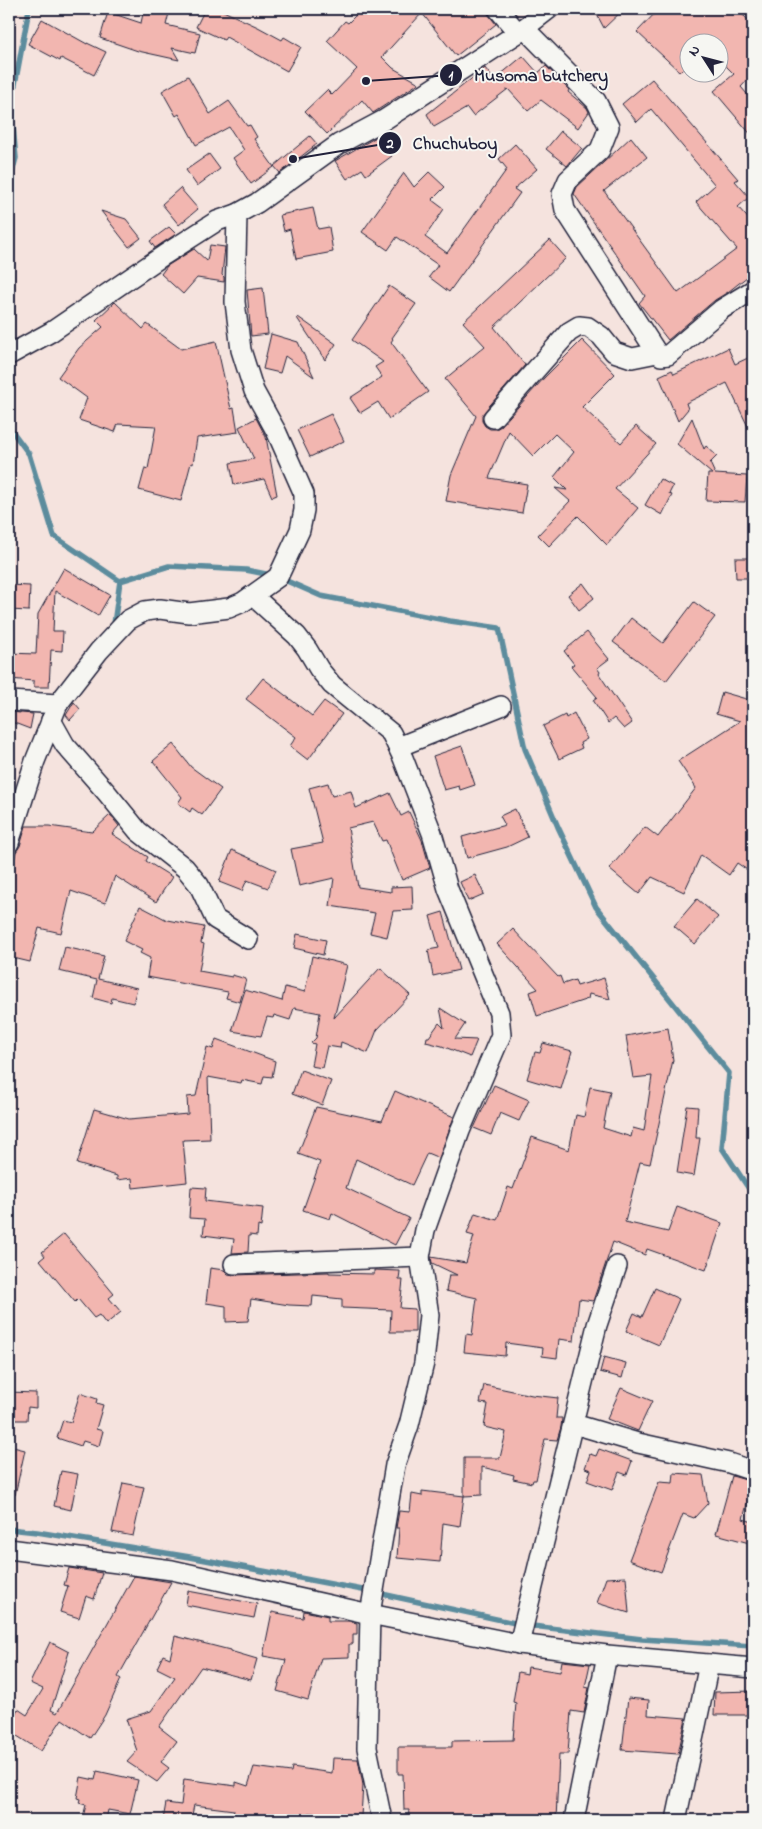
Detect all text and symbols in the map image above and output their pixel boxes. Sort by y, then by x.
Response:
north arrow [680,32,730,82]
text: N [683,41,706,61]
callout: Musoma butchery [439,58,617,91]
text: Musoma butchery [474,64,608,91]
text: 1 [449,65,454,87]
callout: Chuchuboy [378,127,507,160]
text: Chuchuboy [413,132,497,159]
text: 2 [385,133,394,155]

